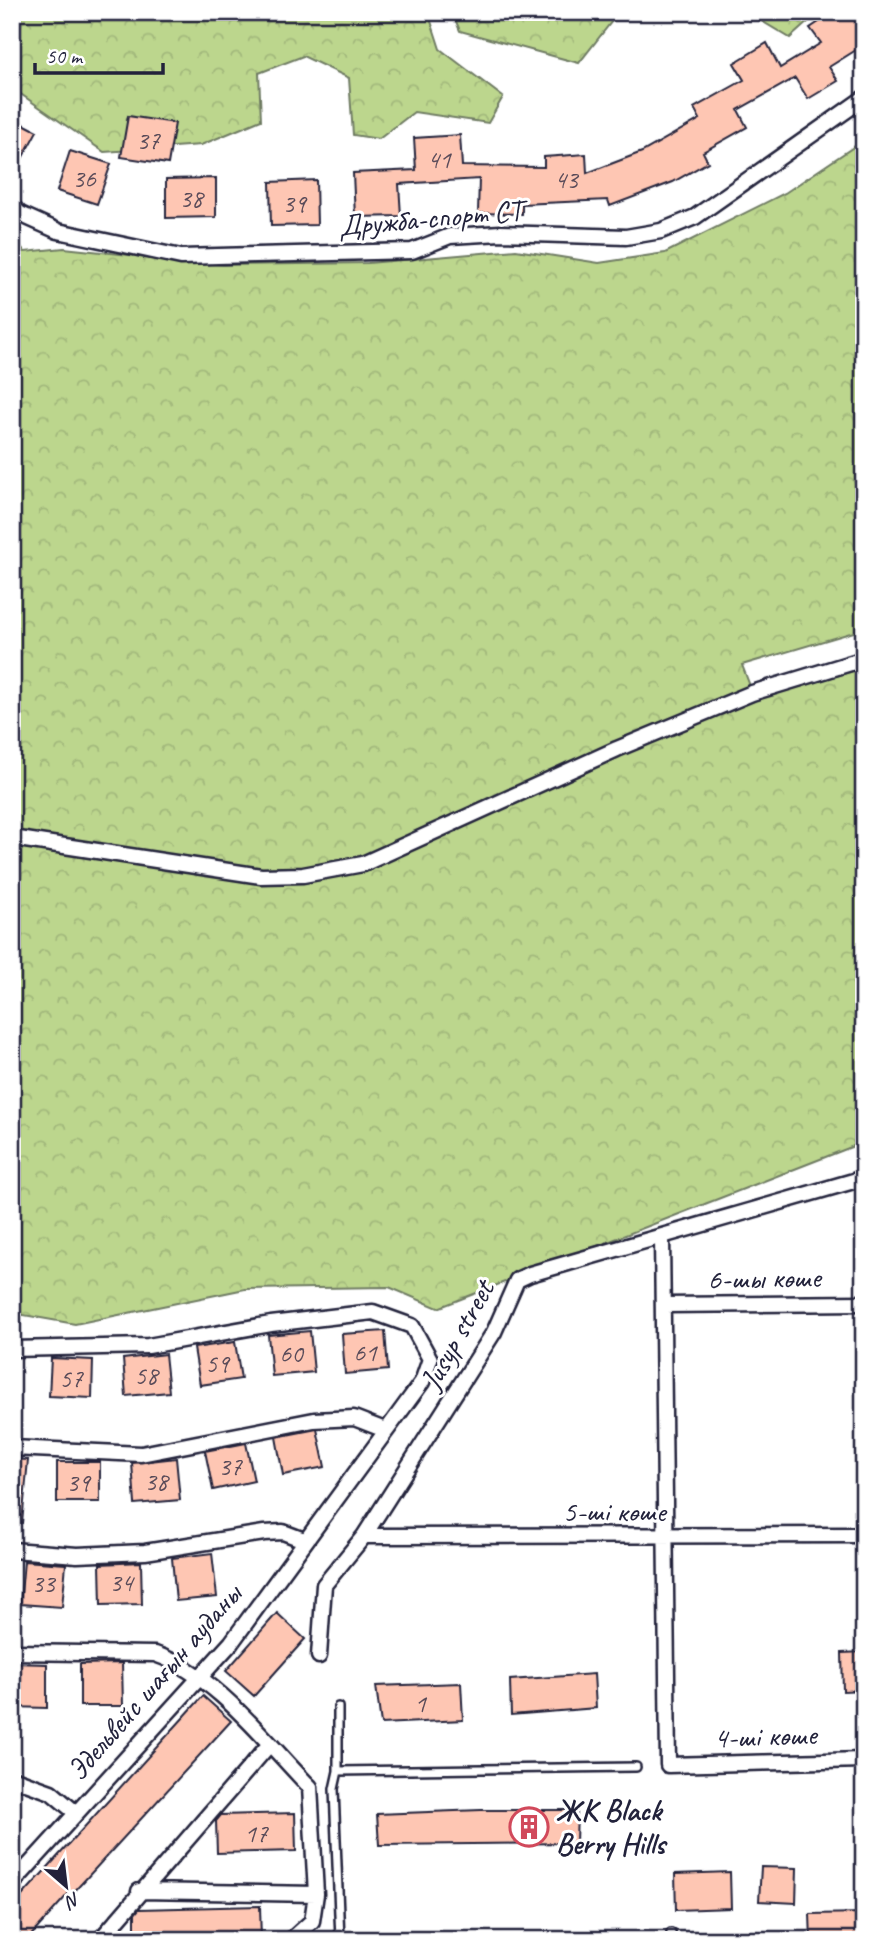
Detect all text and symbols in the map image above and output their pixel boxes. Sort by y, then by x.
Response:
scale bar [35,32,163,76]
text: 50 m [46,43,84,69]
house number: 37 [136,124,161,157]
house number: 41 [427,143,452,176]
house number: 36 [72,162,97,195]
house number: 43 [554,163,580,196]
house number: 38 [179,182,205,215]
house number: 39 [282,187,308,220]
street label: Дружба-спорт СТ [337,190,531,245]
street label: 6-шы көше [707,1258,823,1298]
street label: Jusyp street [411,1271,504,1398]
house number: 61 [353,1336,378,1369]
house number: 60 [279,1337,305,1370]
house number: 59 [205,1347,231,1380]
house number: 58 [134,1359,160,1392]
house number: 57 [59,1362,84,1395]
house number: 37 [218,1450,243,1483]
house number: 38 [144,1465,170,1498]
house number: 39 [66,1466,92,1499]
street label: 5-ші көше [563,1492,668,1530]
house number: 34 [109,1566,135,1599]
house number: 33 [31,1567,57,1600]
street label: Эдельвейс шағын ауданы [58,1574,251,1788]
house number: 1 [414,1687,427,1720]
street label: 4-ші көше [713,1715,819,1757]
place label: ЖК Black Berry Hills [556,1791,669,1863]
building icon: ЖК Black Berry Hills [508,1806,550,1848]
house number: 17 [244,1817,269,1850]
north arrow [32,1850,102,1920]
text: N [60,1887,84,1915]

